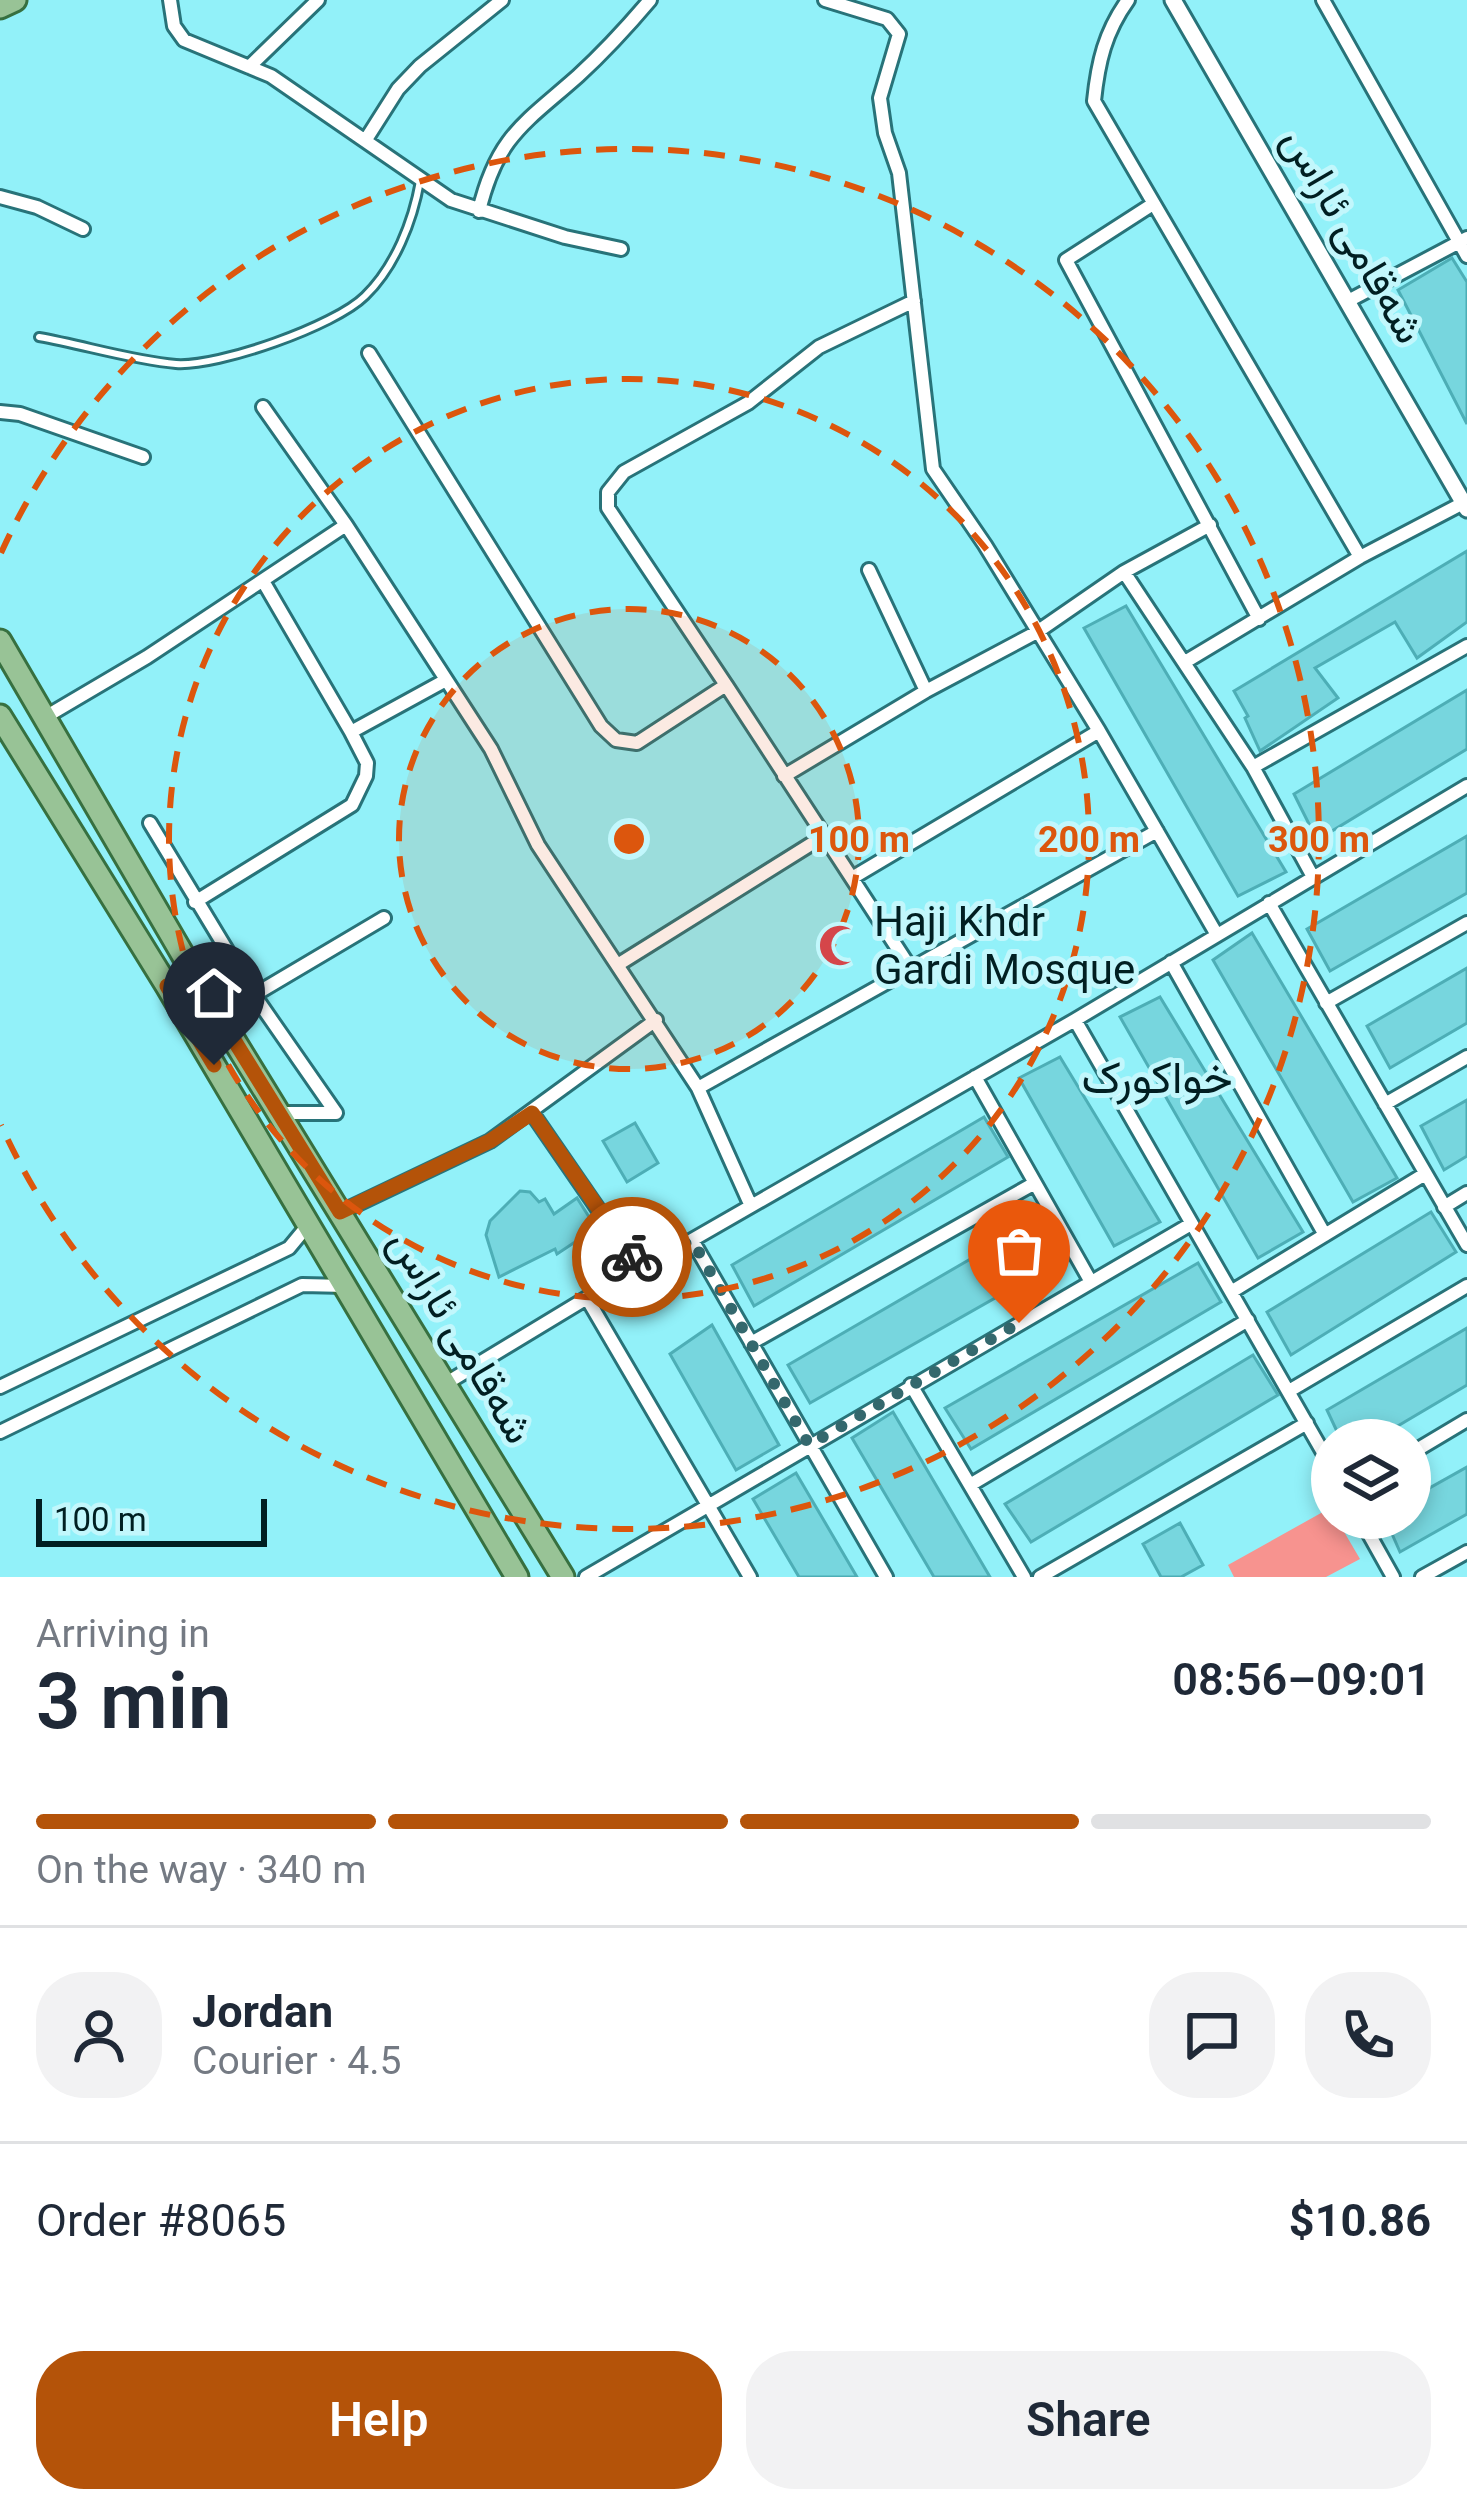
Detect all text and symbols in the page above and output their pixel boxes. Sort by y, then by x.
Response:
street label: شەقامی ئاراس [1270,119,1435,353]
centre of rings [608,818,650,860]
text: 100 m [808,819,910,861]
text: 200 m [1038,819,1140,861]
text: 300 m [1268,819,1370,861]
place label: Haji Khdr Gardi Mosque [874,897,1135,994]
mosque icon: Haji Khdr Gardi Mosque [817,922,863,968]
pin [163,942,265,1065]
icon: home [181,960,247,1026]
district label: خواکورک [1081,1051,1233,1105]
courier [572,1197,692,1317]
pin [968,1200,1070,1323]
icon: bag [986,1218,1052,1284]
street label: شەقامی ئاراس [377,1220,545,1453]
icon: bike [599,1224,665,1290]
map controls [1311,1419,1431,1539]
button: layers [1311,1419,1431,1539]
scale bar [36,1493,267,1546]
text: 100 m [54,1500,147,1539]
text: Arriving in [36,1611,210,1657]
text: 08:56–09:01 [1172,1653,1431,1706]
text: 3 min [36,1656,232,1747]
text: On the way · 340 m [36,1847,367,1893]
button: person [36,1972,162,2098]
button: chat [1149,1972,1275,2098]
button: phone [1305,1972,1431,2098]
text: Jordan [192,1985,333,2038]
text: Courier · 4.5 [192,2038,401,2084]
text: Order #8065 [36,2194,286,2247]
text: $10.86 [1289,2194,1431,2247]
button: Help [36,2351,722,2489]
button: Share [746,2351,1431,2489]

